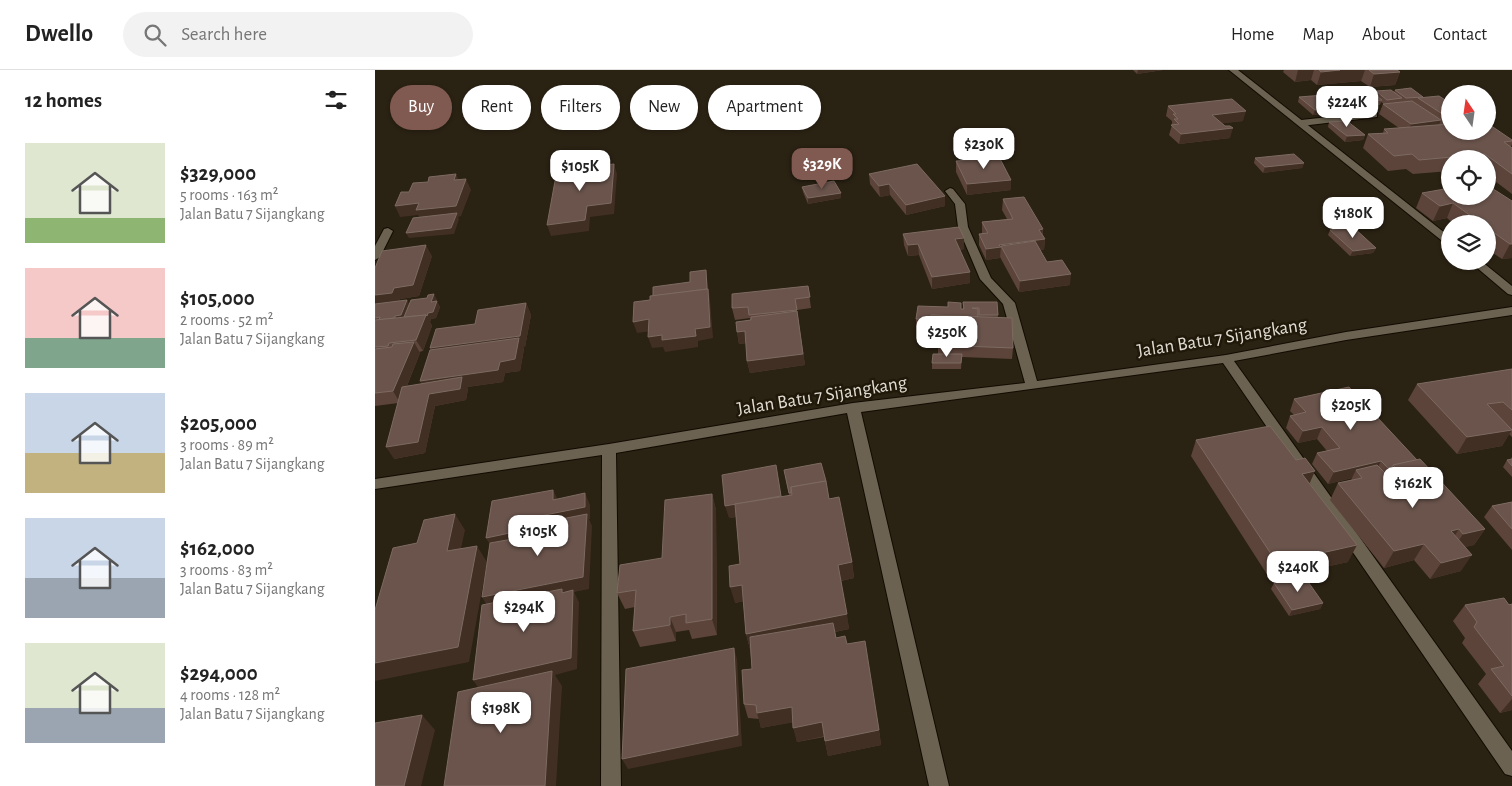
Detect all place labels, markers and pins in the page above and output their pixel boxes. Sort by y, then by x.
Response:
pin: $224K [1312,85,1382,128]
pin: $230K [949,128,1019,170]
pin: $329K [787,148,857,190]
pin: $105K [545,150,615,192]
pin: $180K [1318,196,1388,239]
pin: $250K [912,316,982,358]
pin: $205K [1316,388,1386,431]
pin: $162K [1378,466,1448,509]
pin: $105K [503,514,573,557]
pin: $240K [1263,550,1333,593]
pin: $294K [489,590,559,633]
pin: $198K [466,692,536,734]

